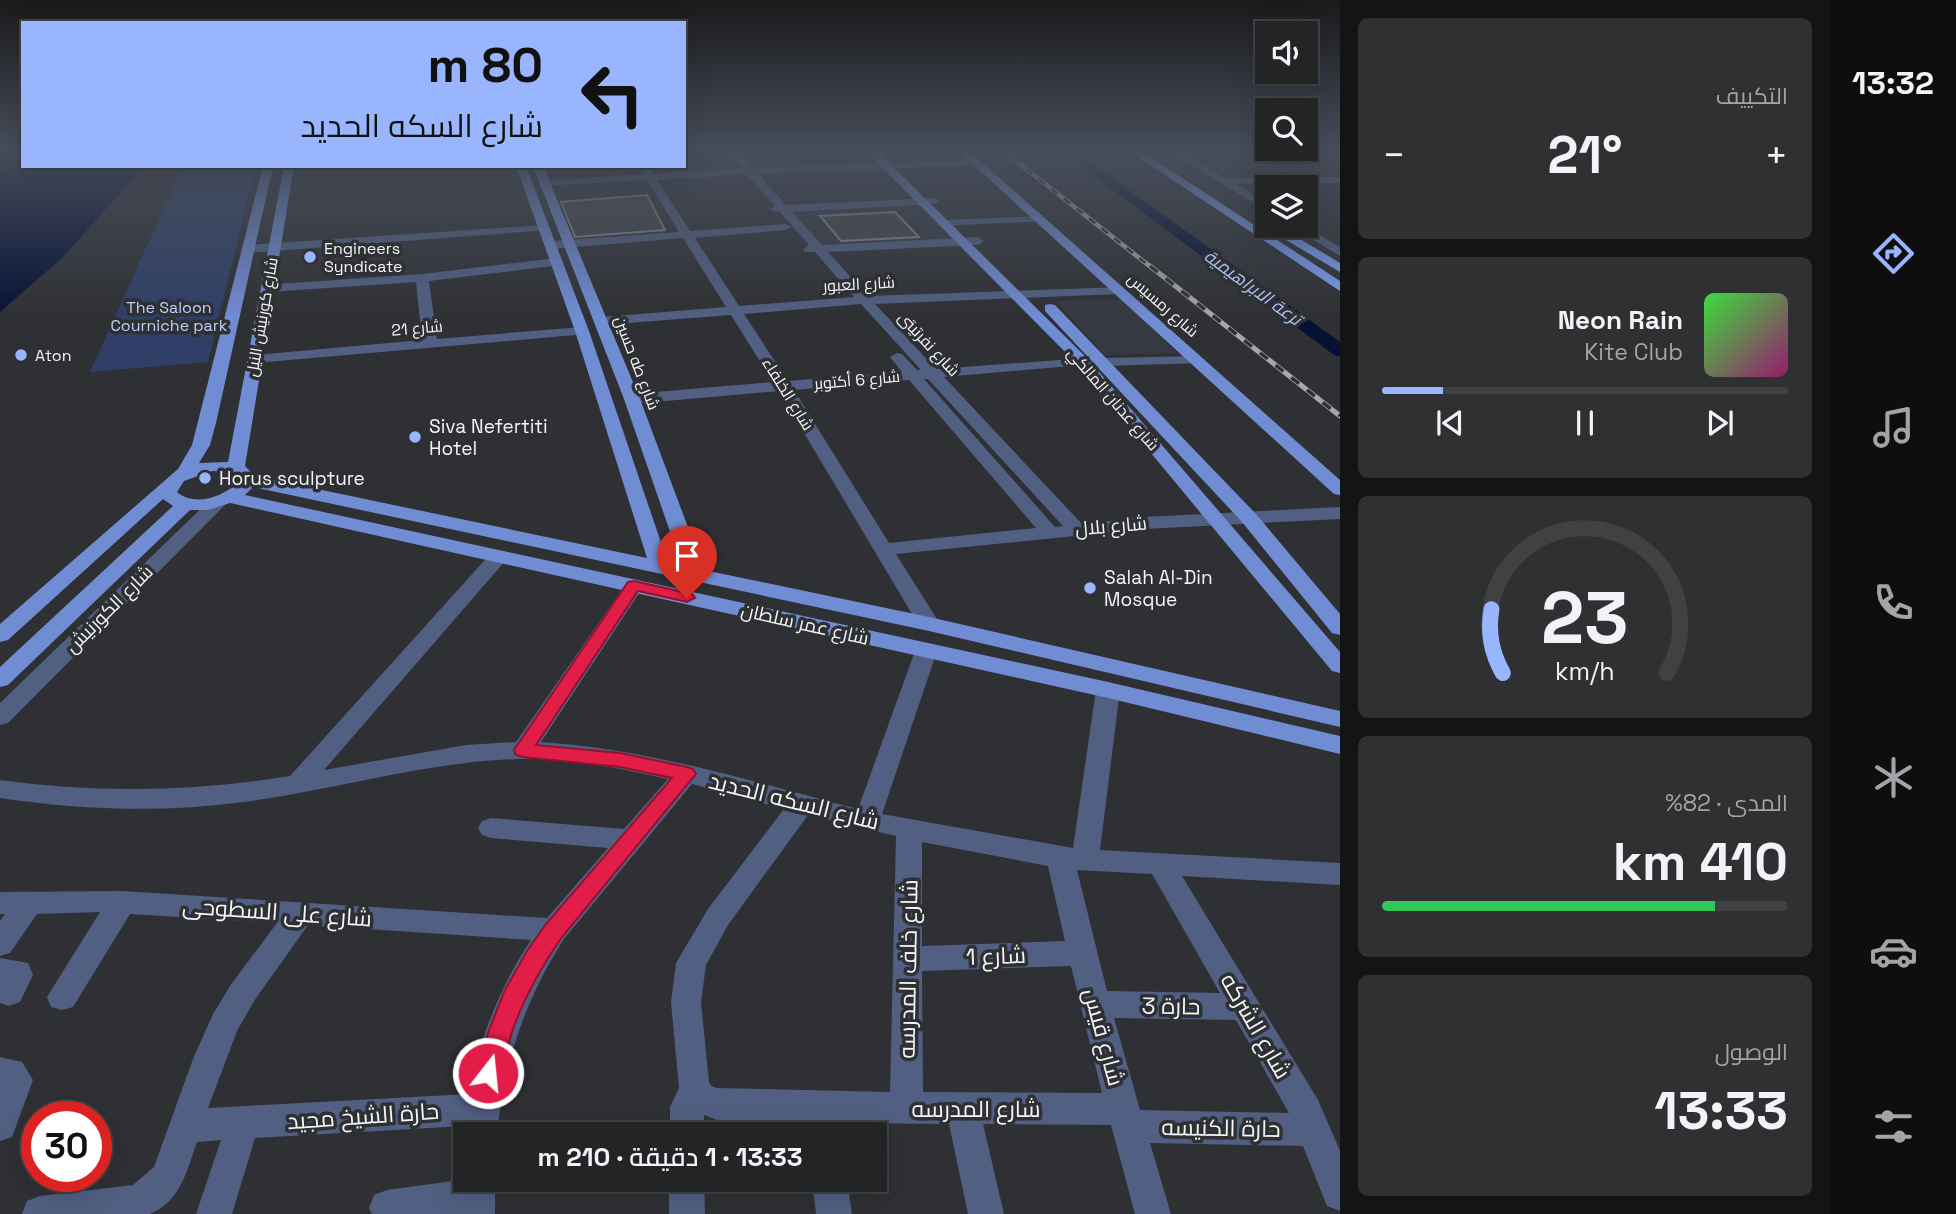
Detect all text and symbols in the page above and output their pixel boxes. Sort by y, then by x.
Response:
map controls [1255,21,1318,238]
button: sound [1255,21,1318,84]
text: 80 m [428,34,543,96]
icon: left [567,49,658,140]
text: 13:32 [1852,63,1934,103]
text: التكييف [1716,81,1788,111]
button: search [1255,98,1318,161]
text: شارع السكه الحديد [301,106,543,146]
text: 21° [1548,122,1622,188]
text: − [1382,131,1406,179]
text: + [1764,131,1788,179]
button: layers [1255,175,1318,238]
icon: directions [1869,229,1918,278]
place label: Engineers Syndicate [324,238,402,277]
water label: ترعة الابراهيمية [1200,244,1309,332]
marker: Engineers Syndicate [302,249,318,265]
street label: شارع كورنيش النيل [241,256,284,379]
street label: شارع رمسيس [1122,268,1203,343]
street label: شارع العبور [821,272,896,297]
park label: The Saloon Courniche park [111,297,228,336]
text: Neon Rain [1558,303,1683,337]
street label: شارع نفرتيتى [893,307,964,382]
street label: شارع طه حسين [609,313,665,413]
street label: شارع 21 [390,315,444,342]
text: Kite Club [1584,337,1683,367]
street label: شارع عدنان المالكي [1060,343,1164,457]
place label: Aton [35,345,72,366]
marker: Aton [13,347,29,363]
street label: شارع الخلفاء [757,354,819,435]
street label: شارع 6 أكتوبر [812,366,901,395]
icon: music [1869,403,1918,452]
icon: previous [1431,404,1469,442]
icon: pause [1566,404,1604,442]
icon: next [1701,404,1739,442]
place label: Siva Nefertiti Hotel [429,414,548,461]
marker: Siva Nefertiti Hotel [407,429,423,445]
place label: Horus sculpture [219,466,365,491]
marker: Horus sculpture [197,470,213,486]
street label: شارع بلال [1074,510,1148,543]
pin [657,526,717,598]
icon: arrive [668,537,706,575]
street label: شارع الكورنيش [60,560,159,659]
place label: Salah Al-Din Mosque [1104,565,1213,612]
text: 23 [1541,571,1629,664]
icon: phone [1869,578,1918,627]
marker: Salah Al-Din Mosque [1082,580,1098,596]
street label: شارع عمر سلطان [738,597,871,652]
text: km/h [1555,655,1615,687]
icon: climate [1869,753,1918,802]
street label: شارع السكه الحديد [706,765,882,838]
text: المدى · 82% [1665,788,1788,818]
text: 410 km [1613,829,1788,895]
street label: شارع خلف المدرسه [891,879,926,1059]
street label: شارع على السطوحى [181,890,373,935]
icon: car [1869,927,1918,976]
street label: شارع 1 [965,940,1027,973]
street label: شارع الشركه [1213,968,1298,1085]
street label: شارع قيس [1076,985,1131,1089]
street label: حارة 3 [1141,990,1201,1022]
position arrow [451,1036,525,1110]
text: الوصول [1715,1037,1788,1067]
text: 13:33 [1654,1078,1788,1144]
street label: شارع المدرسه [911,1094,1041,1125]
street label: حارة الشيخ مجيد [286,1096,440,1137]
speed limit sign: 30 [21,1101,112,1192]
icon: filters [1869,1102,1918,1151]
street label: حارة الكنيسه [1161,1112,1281,1144]
text: 13:33 · 1 دقيقة · 210 m [537,1140,803,1174]

